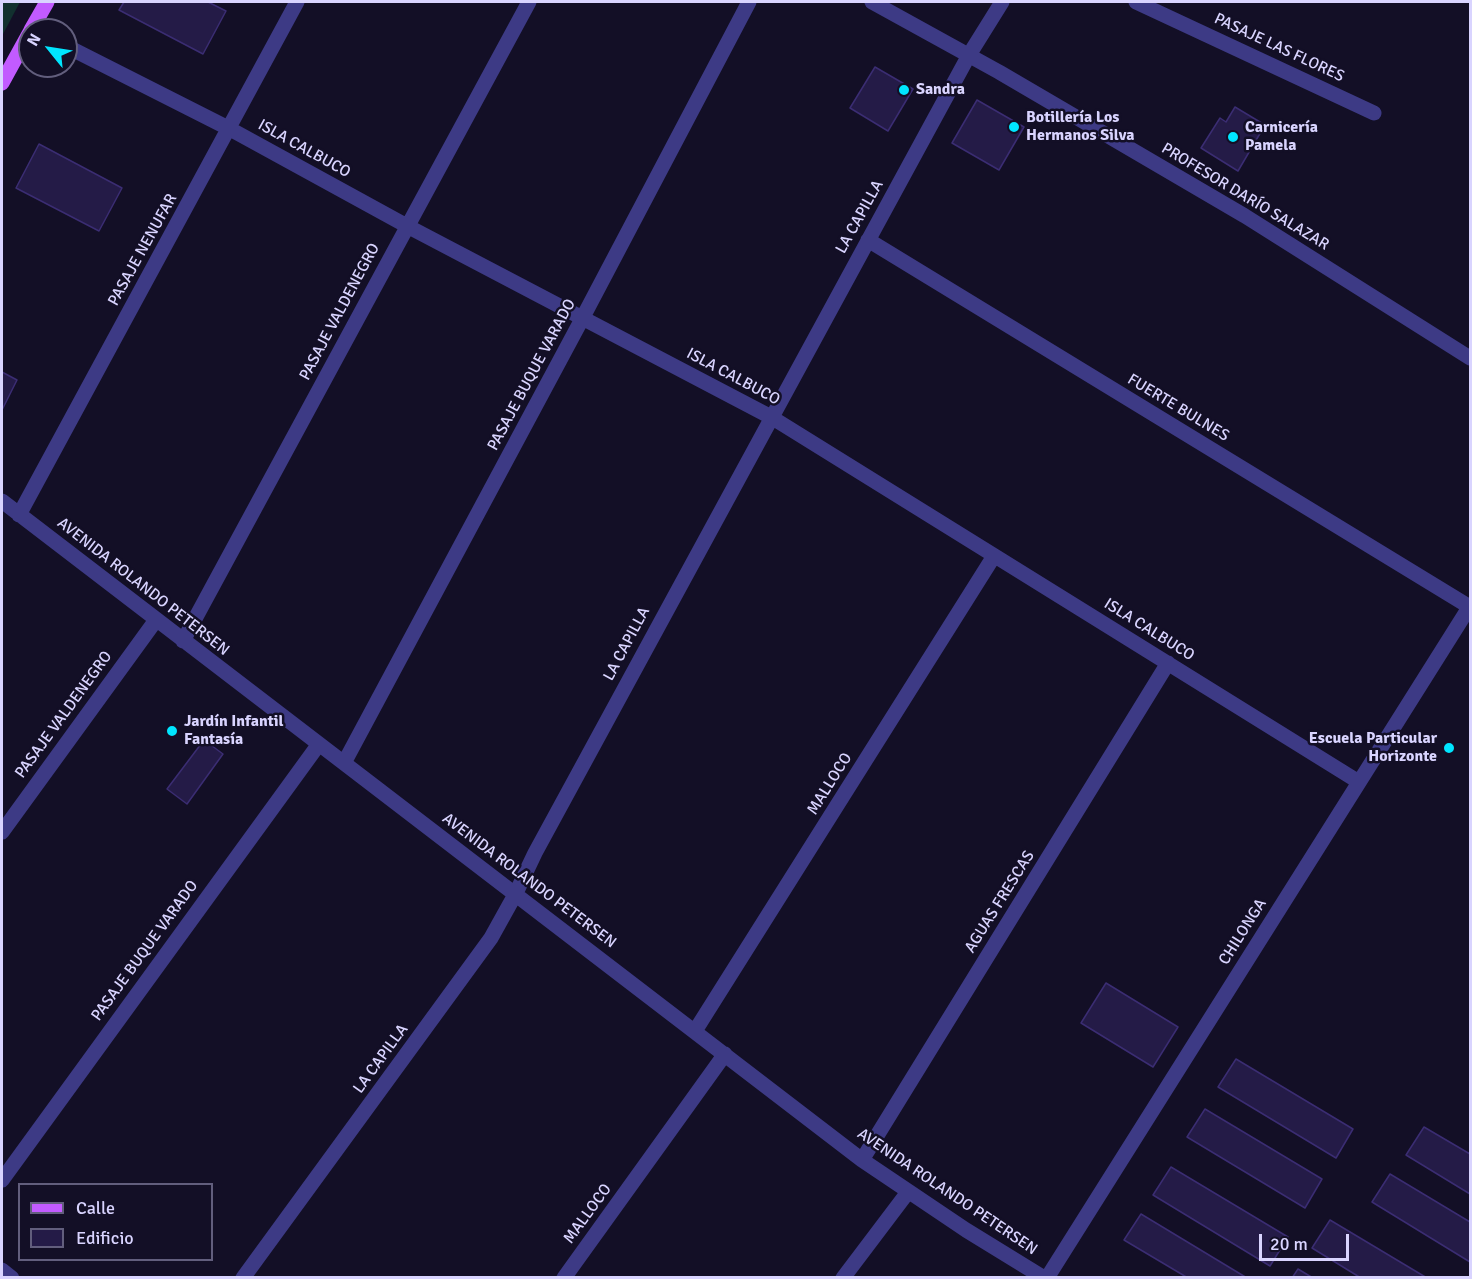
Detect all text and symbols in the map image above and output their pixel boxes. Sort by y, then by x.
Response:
street label: PASAJE LAS FLORES [1211,9,1347,87]
north arrow [18,18,78,78]
text: N [23,30,46,50]
place label: Sandra [916,80,965,100]
marker: Sandra [897,83,911,97]
place label: Botillería Los Hermanos Silva [1026,108,1135,146]
street label: ISLA CALBUCO [254,116,354,182]
place label: Carnicería Pamela [1245,118,1318,156]
marker: Botillería Los Hermanos Silva [1007,120,1021,134]
marker: Carnicería Pamela [1226,130,1240,144]
street label: PROFESOR DARÍO SALAZAR [1158,139,1332,255]
street label: LA CAPILLA [832,177,888,257]
street label: PASAJE NENUFAR [104,191,182,309]
street label: PASAJE VALDENEGRO [296,240,384,384]
street label: PASAJE BUQUE VARADO [484,296,580,454]
street label: ISLA CALBUCO [683,344,783,410]
street label: FUERTE BULNES [1124,370,1232,446]
street label: AVENIDA ROLANDO PETERSEN [53,514,233,660]
street label: ISLA CALBUCO [1100,595,1198,665]
street label: LA CAPILLA [600,604,654,684]
street label: PASAJE VALDENEGRO [11,648,117,782]
place label: Jardín Infantil Fantasía [184,712,284,750]
marker: Jardín Infantil Fantasía [165,724,179,738]
place label: Escuela Particular Horizonte [1309,729,1437,767]
marker: Escuela Particular Horizonte [1442,741,1456,755]
street label: MALLOCO [803,749,857,819]
street label: AVENIDA ROLANDO PETERSEN [438,809,620,953]
street label: AGUAS FRESCAS [961,847,1039,957]
street label: PASAJE BUQUE VARADO [88,877,202,1025]
street label: CHILONGA [1215,895,1271,969]
street label: LA CAPILLA [349,1021,413,1097]
street label: AVENIDA ROLANDO PETERSEN [853,1125,1041,1259]
street label: MALLOCO [560,1180,616,1248]
legend [18,1183,213,1261]
text: Calle [76,1197,115,1219]
scale bar [1262,1222,1352,1260]
text: Edificio [76,1227,134,1249]
text: 20 m [1270,1233,1308,1255]

